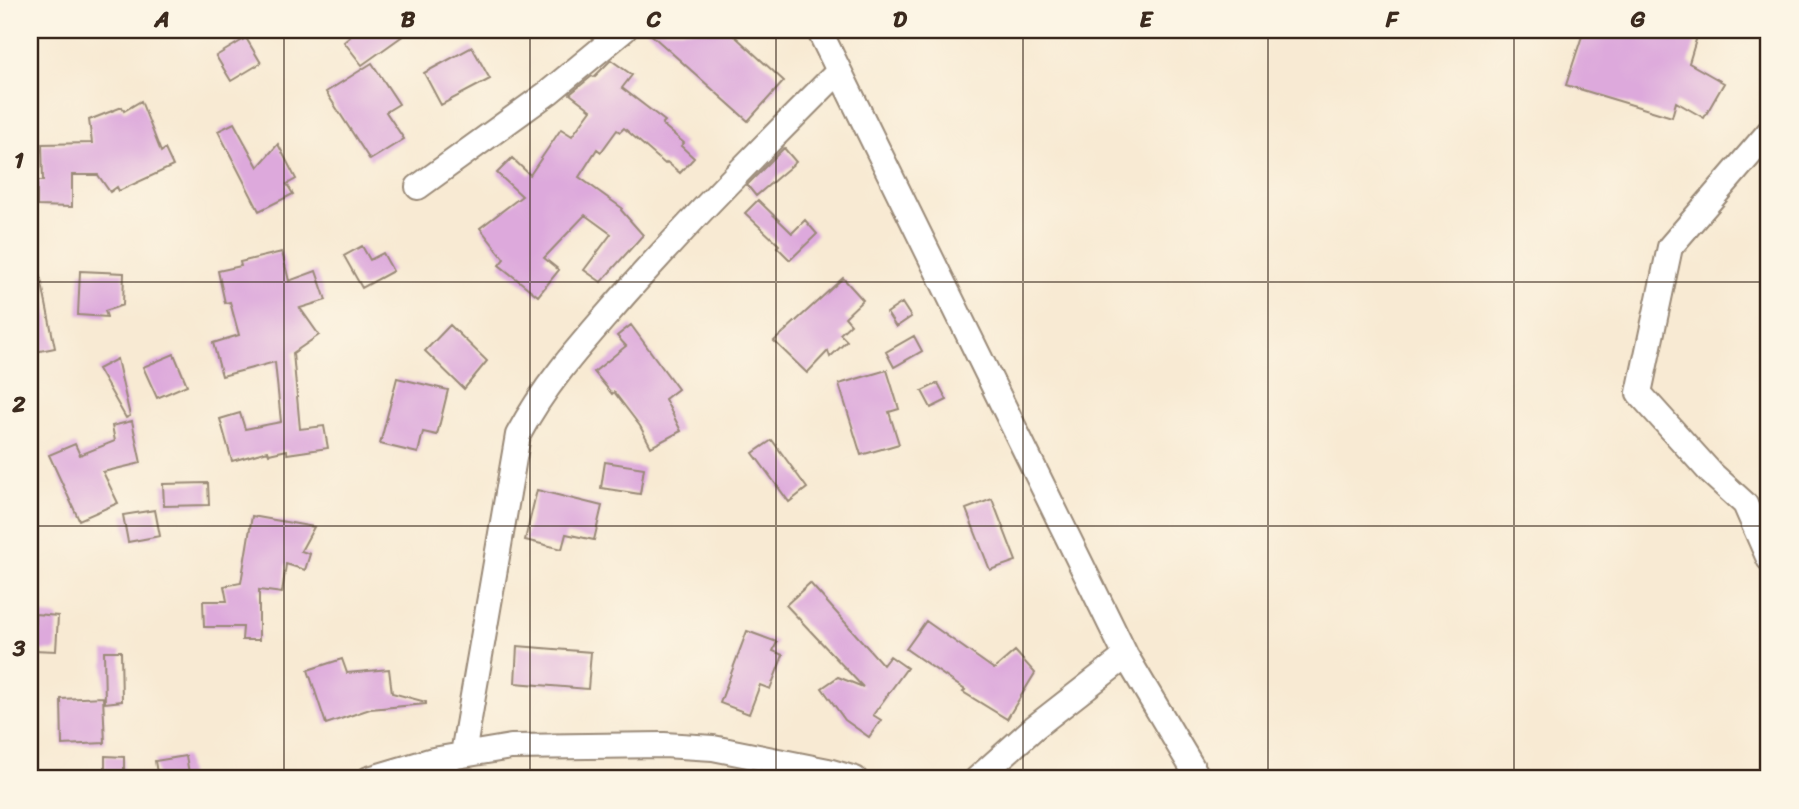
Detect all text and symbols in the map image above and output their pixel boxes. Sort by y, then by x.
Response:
text: A [153,0,170,40]
text: B [401,0,416,40]
text: C [646,0,662,40]
text: D [893,0,908,40]
text: E [1140,0,1155,40]
text: F [1385,0,1400,40]
text: G [1630,0,1646,40]
text: 1 [14,140,24,181]
text: 2 [11,384,26,425]
text: 3 [12,628,26,669]

